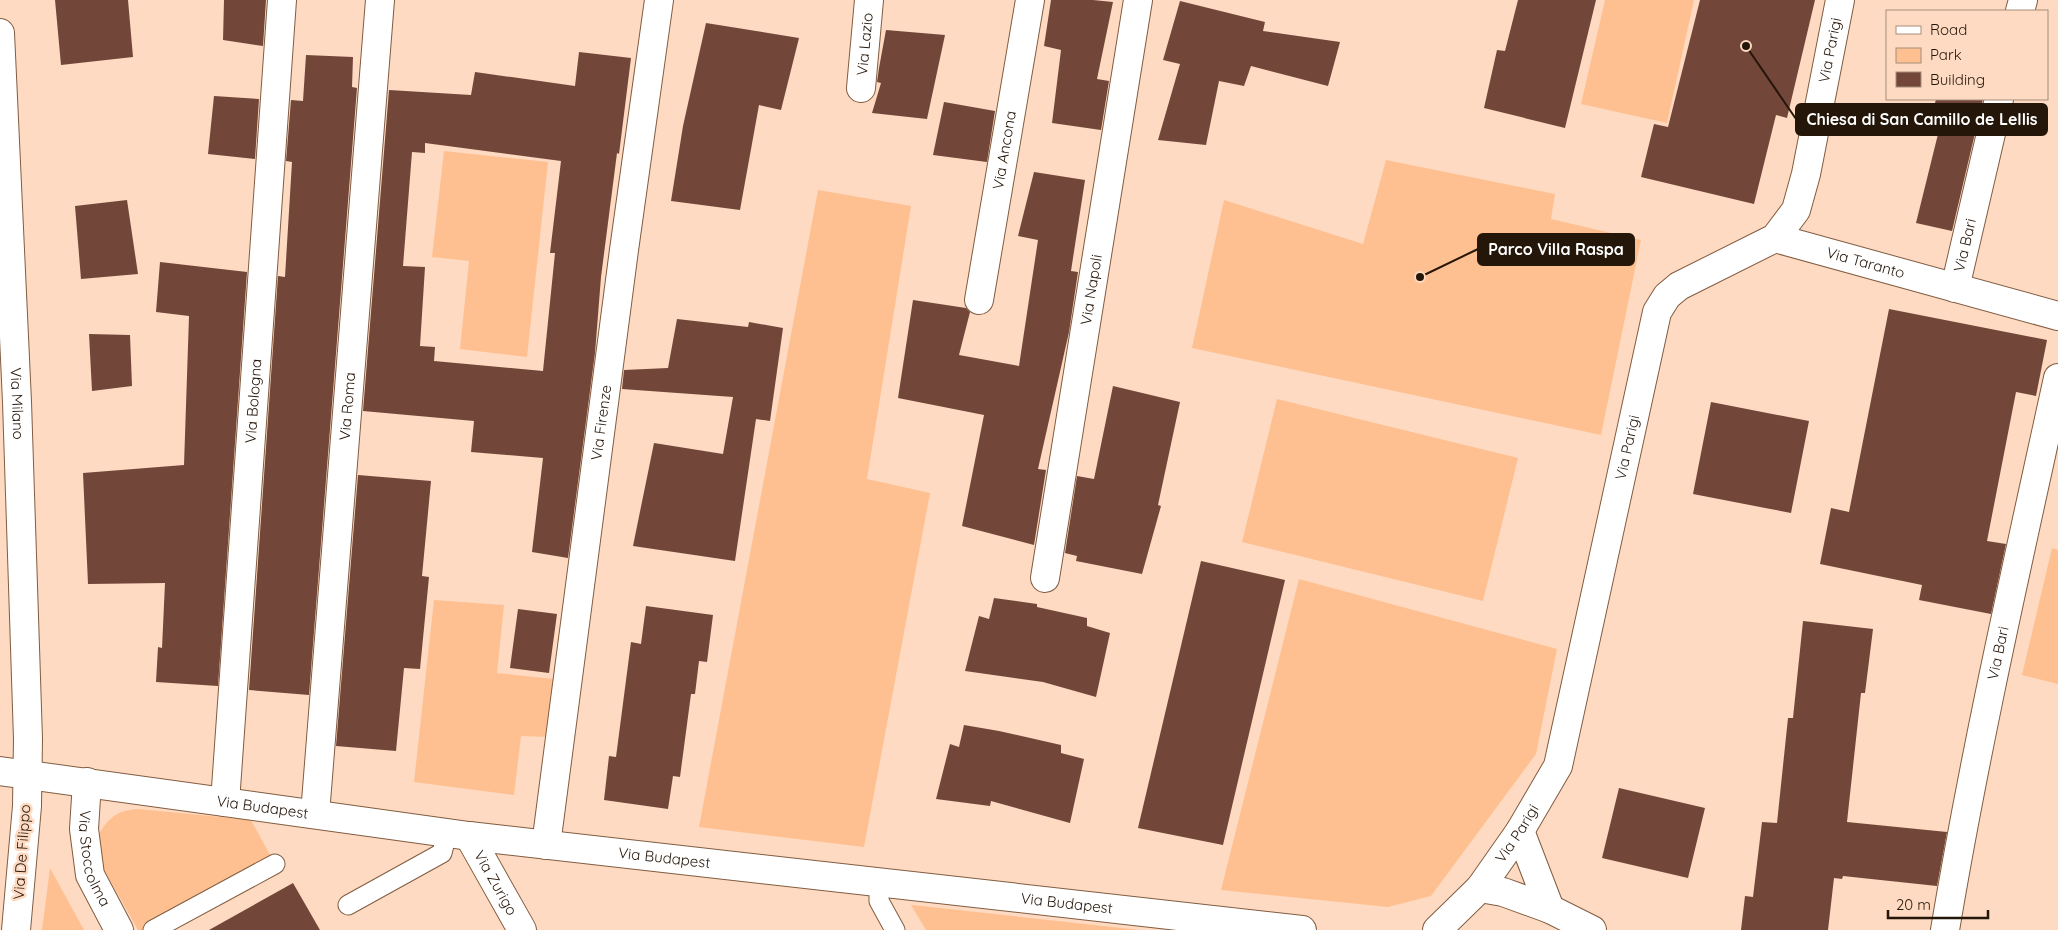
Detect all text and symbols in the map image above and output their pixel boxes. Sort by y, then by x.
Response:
legend [1886,10,2048,100]
street label: Via Lazio [852,12,877,76]
street label: Via Parigi [1814,16,1845,84]
text: Road [1930,20,1967,39]
text: Park [1930,45,1962,64]
text: Building [1930,70,1985,89]
callout: Chiesa di San Camillo de Lellis [1796,104,2047,135]
street label: Via Ancona [988,109,1020,191]
text: Chiesa di San Camillo de Lellis [1807,109,2038,129]
street label: Via Bari [1949,216,1980,274]
callout: Parco Villa Raspa [1478,234,1634,265]
text: Parco Villa Raspa [1488,239,1624,259]
street label: Via Taranto [1824,243,1907,282]
street label: Via Napoli [1076,253,1106,326]
street label: Via Bologna [241,358,265,444]
street label: Via Milano [6,367,28,440]
street label: Via Roma [335,371,359,441]
street label: Via Firenze [586,384,615,462]
street label: Via Parigi [1611,413,1643,482]
street label: Via Bari [1983,624,2013,681]
street label: Via Budapest [215,791,310,823]
street label: Via Parigi [1491,801,1543,866]
street label: Via De Filippo [9,804,34,900]
street label: Via Stoccolma [75,809,115,910]
street label: Via Budapest [617,843,711,872]
street label: Via Zurigo [470,847,522,919]
street label: Via Budapest [1020,888,1114,918]
scale bar [1888,888,1988,920]
text: 20 m [1896,895,1931,914]

